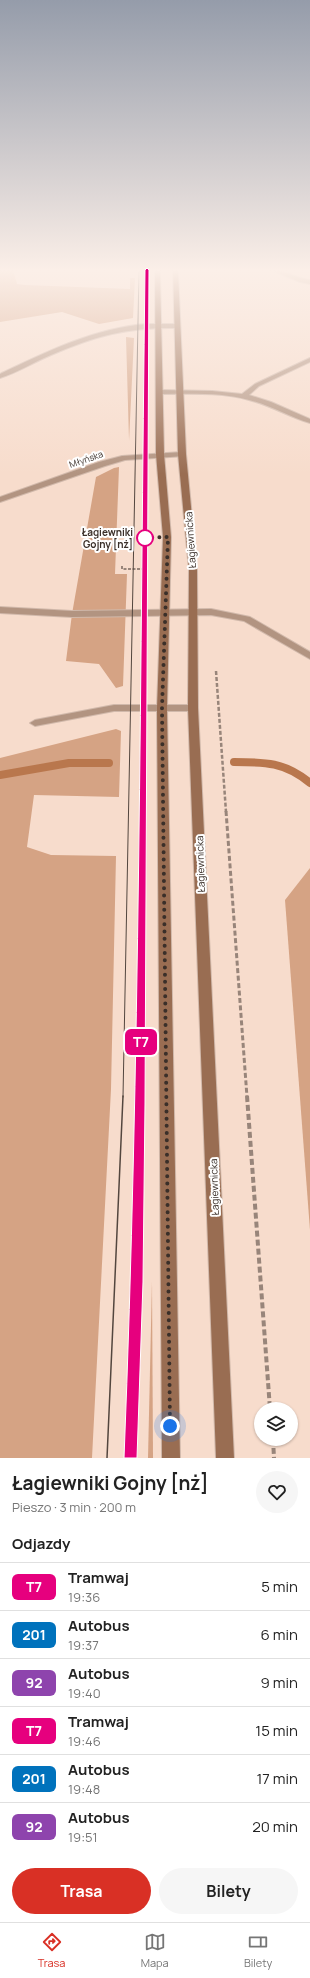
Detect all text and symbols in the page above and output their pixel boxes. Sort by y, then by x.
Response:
street label: Młyńska [67,447,105,471]
street label: Łagiewnicka [181,511,199,569]
place label: Łagiewniki Gojny [nż] [82,525,133,551]
marker: Łagiewniki Gojny [nż] [136,529,154,547]
street label: Łagiewnicka [192,835,208,893]
line badge: T7 [123,1029,159,1055]
text: T7 [133,1032,149,1051]
street label: Łagiewnicka [206,1158,222,1216]
map controls [254,1402,298,1446]
button: layers [254,1402,298,1446]
your location [160,1416,180,1436]
text: Łagiewniki Gojny [nż] [12,1470,208,1496]
button: heart [256,1471,298,1513]
text: Pieszo · 3 min · 200 m [12,1498,136,1516]
text: Odjazdy [12,1533,71,1554]
text: Tramwaj [68,1567,129,1588]
text: 5 min [261,1576,298,1597]
text: T7 [26,1577,42,1596]
text: 19:36 [68,1588,100,1606]
text: Autobus [68,1615,130,1636]
text: 6 min [261,1624,298,1645]
text: 201 [22,1625,46,1644]
text: 19:37 [68,1636,99,1654]
text: Autobus [68,1663,130,1684]
text: 9 min [261,1672,298,1693]
text: 92 [25,1673,43,1692]
text: 19:40 [68,1684,101,1702]
text: Tramwaj [68,1711,129,1732]
text: 15 min [255,1720,298,1741]
text: T7 [26,1721,42,1740]
text: 19:46 [68,1732,101,1750]
text: Autobus [68,1759,130,1780]
text: 17 min [256,1768,298,1789]
text: 201 [22,1769,46,1788]
text: 19:48 [68,1780,100,1798]
text: Autobus [68,1807,130,1828]
text: 20 min [252,1816,298,1837]
text: 92 [25,1817,43,1836]
text: 19:51 [68,1828,98,1846]
button: Trasa [12,1868,151,1914]
button: Bilety [159,1868,298,1914]
tab: Trasa [38,1931,65,1970]
tab: Mapa [141,1931,169,1970]
tab: Bilety [244,1931,272,1970]

